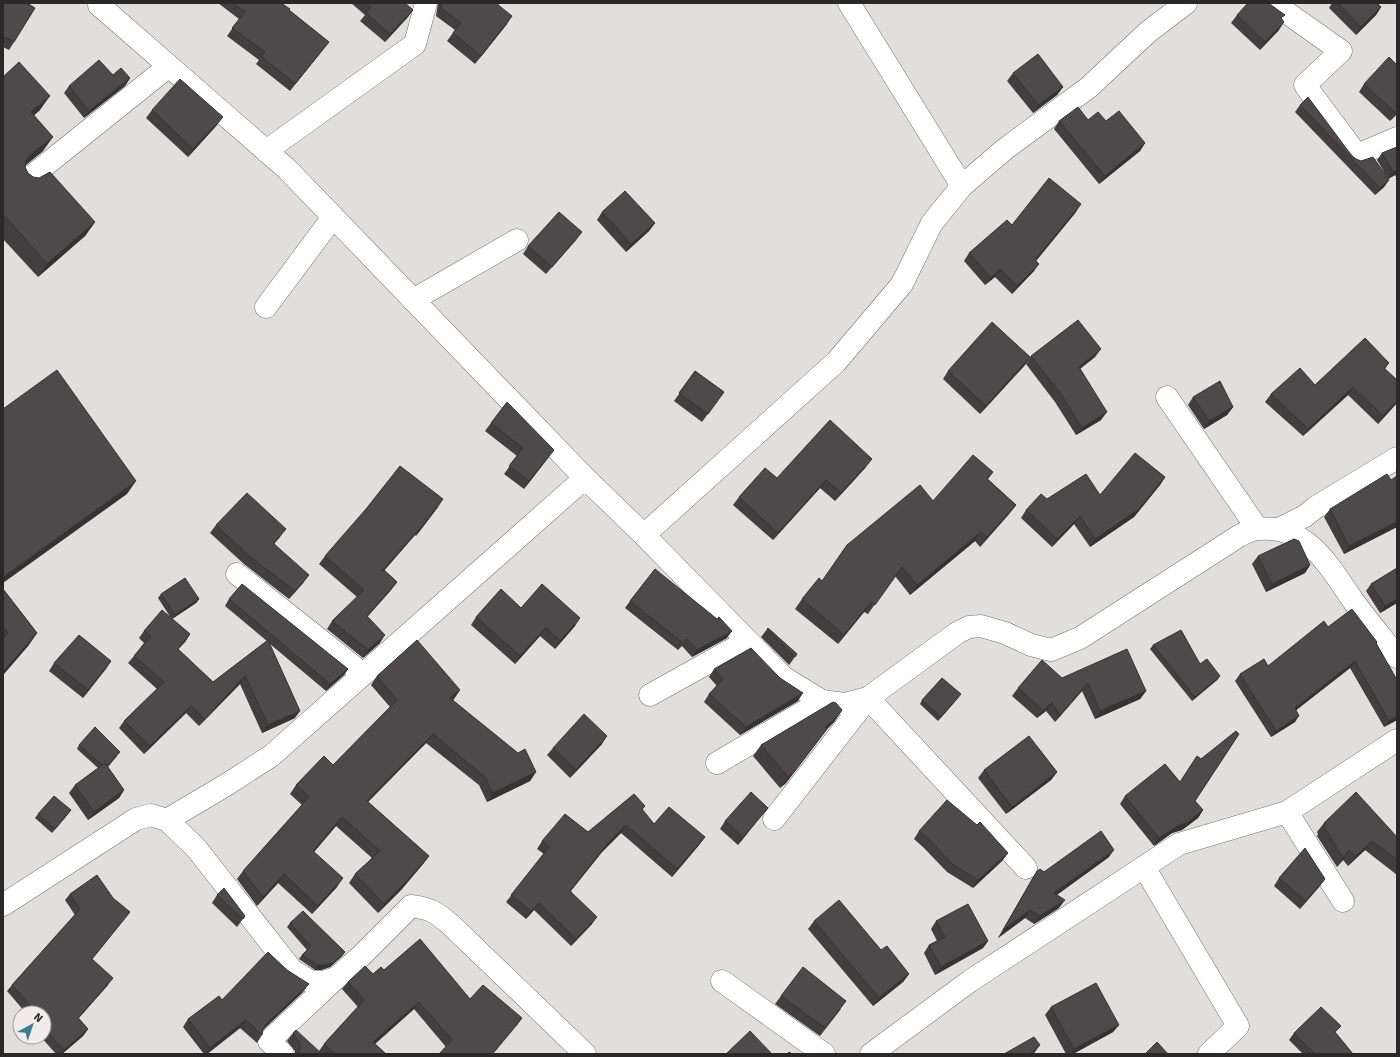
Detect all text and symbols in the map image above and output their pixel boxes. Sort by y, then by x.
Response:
north arrow [12,1005,52,1045]
text: N [31,1010,45,1025]

